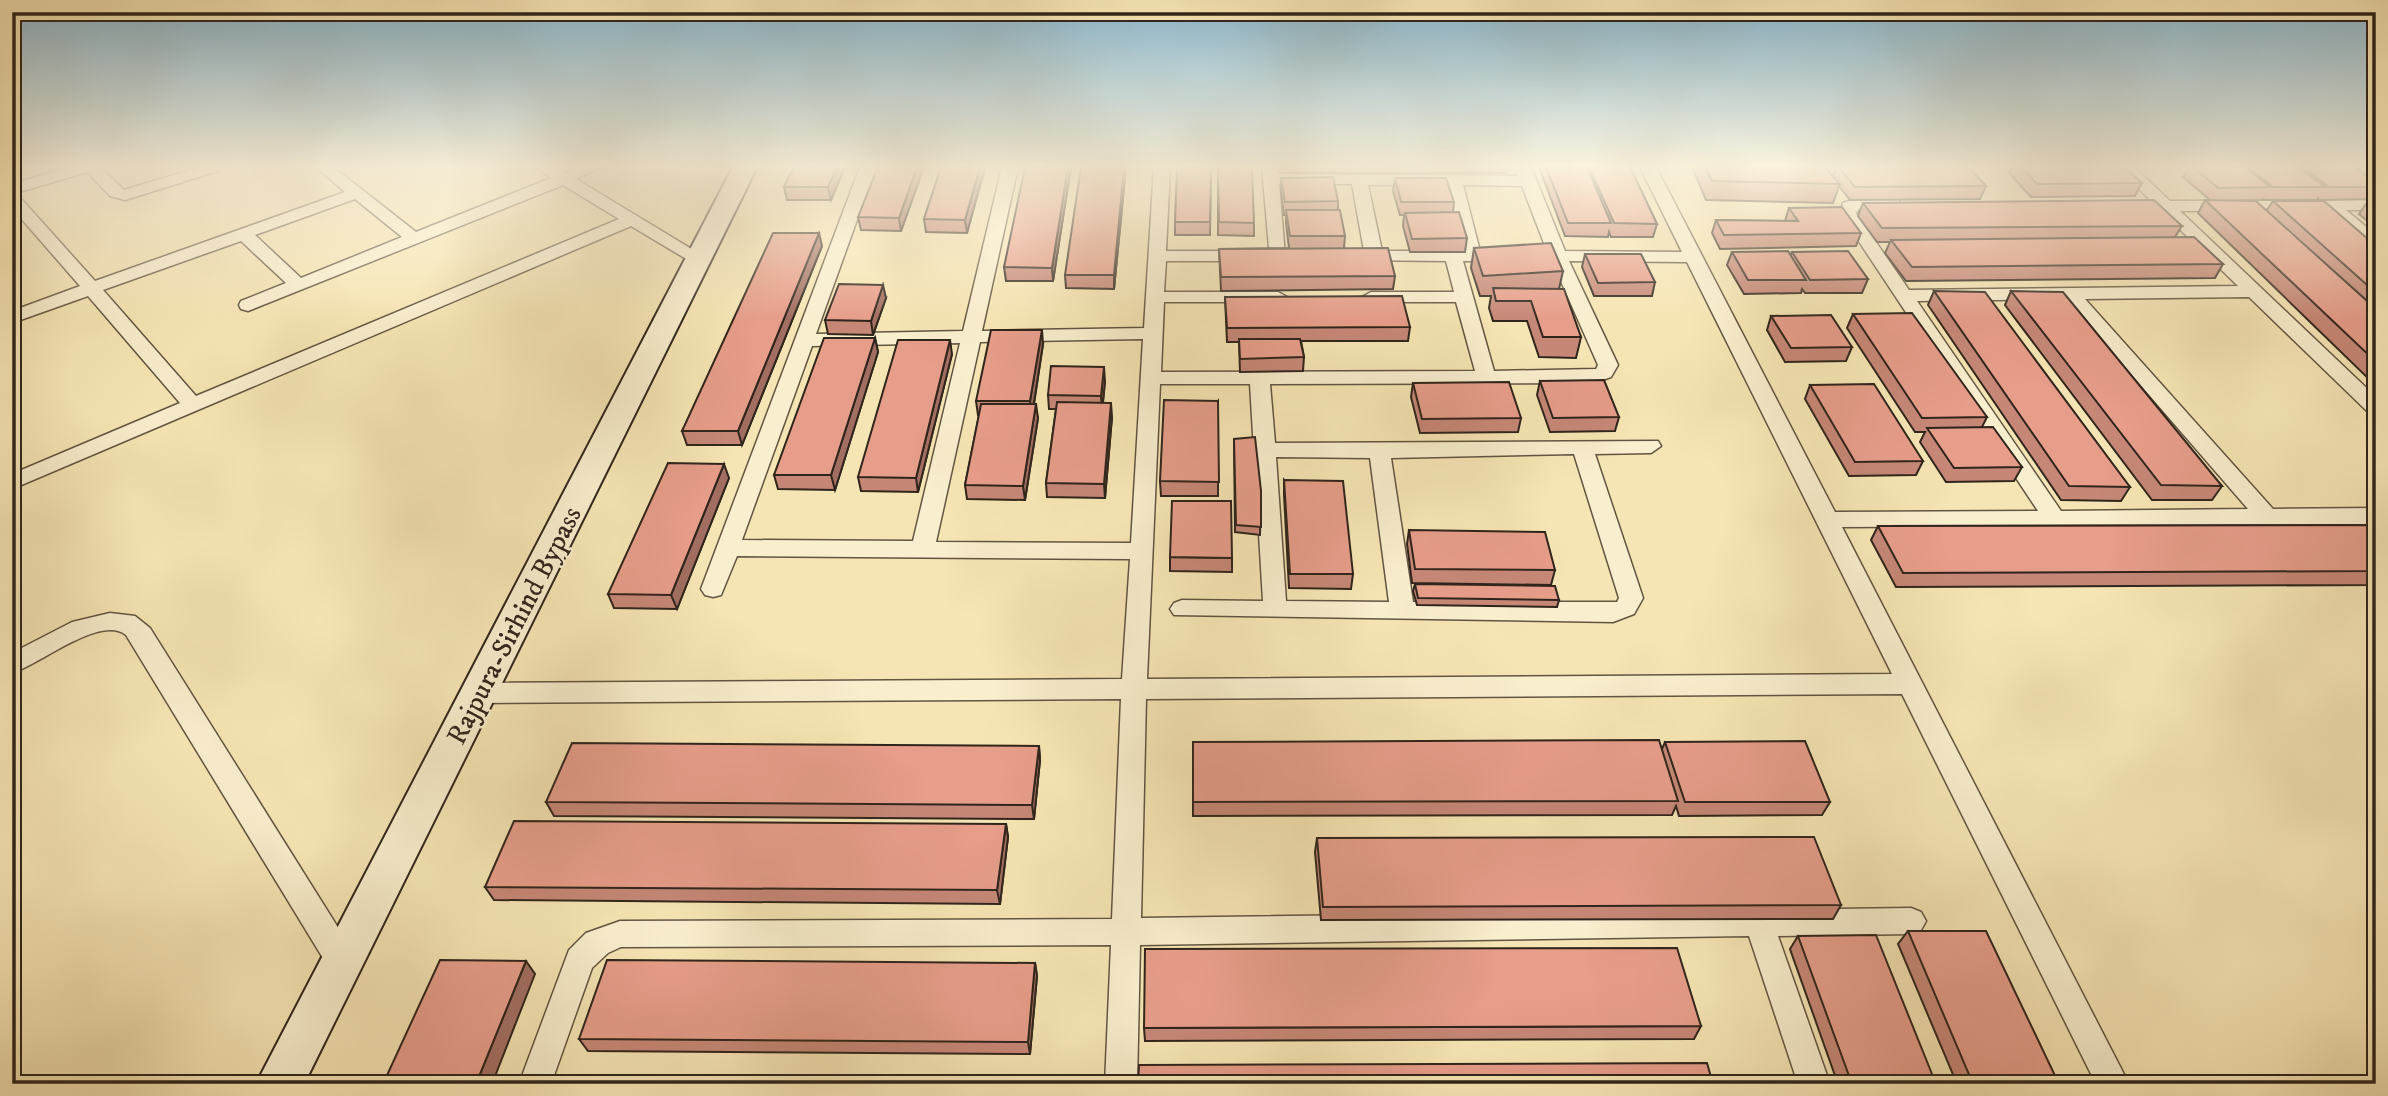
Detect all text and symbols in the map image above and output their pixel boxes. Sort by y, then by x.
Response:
street label: Rajpura-Sirhind Bypass [439,501,590,751]

